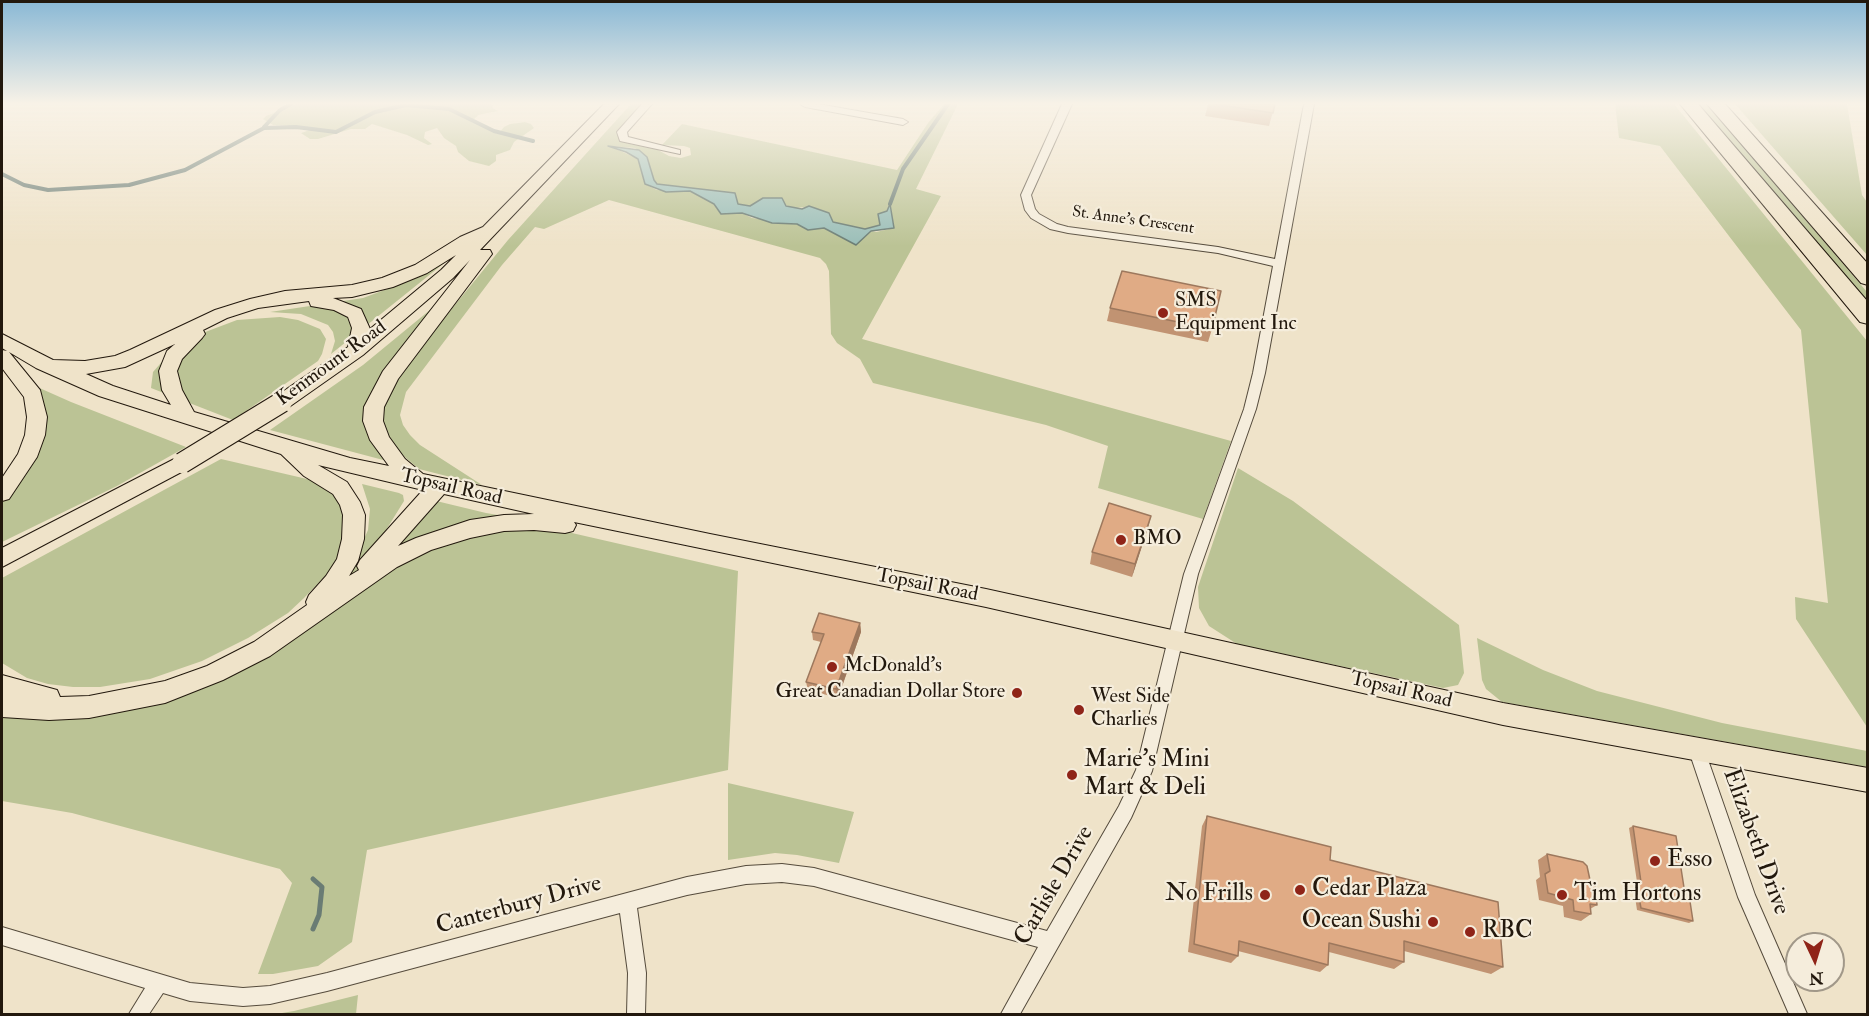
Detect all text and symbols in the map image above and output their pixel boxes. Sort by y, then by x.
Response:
street label: St. Anne's Crescent [1071,203,1195,239]
place label: SMS Equipment Inc [1175,290,1297,337]
marker: SMS Equipment Inc [1156,306,1170,320]
street label: Kenmount Road [272,316,392,412]
street label: Topsail Road [398,465,504,511]
place label: BMO [1133,528,1182,552]
marker: BMO [1114,533,1128,547]
street label: Topsail Road [874,564,980,608]
place label: McDonald's [844,655,942,679]
marker: McDonald's [825,660,839,674]
street label: Topsail Road [1348,668,1454,714]
place label: Great Canadian Dollar Store [775,681,1005,705]
marker: Great Canadian Dollar Store [1010,686,1024,700]
place label: West Side Charlies [1091,686,1170,733]
marker: West Side Charlies [1072,703,1086,717]
place label: Marie's Mini Mart & Deli [1084,747,1210,803]
street label: Elizabeth Drive [1715,765,1795,919]
marker: Marie's Mini Mart & Deli [1065,768,1079,782]
street label: Carlisle Drive [1009,821,1101,951]
place label: Esso [1667,847,1712,875]
marker: Esso [1648,854,1662,868]
street label: Canterbury Drive [433,870,605,942]
place label: Cedar Plaza [1312,876,1427,904]
place label: No Frills [1165,881,1253,909]
place label: Tim Hortons [1574,881,1701,909]
marker: Cedar Plaza [1293,883,1307,897]
marker: No Frills [1258,888,1272,902]
marker: Tim Hortons [1555,888,1569,902]
place label: Ocean Sushi [1302,908,1421,936]
marker: Ocean Sushi [1426,915,1440,929]
place label: RBC [1482,918,1532,946]
marker: RBC [1463,925,1477,939]
north arrow [1785,932,1845,992]
text: N [1808,967,1824,988]

